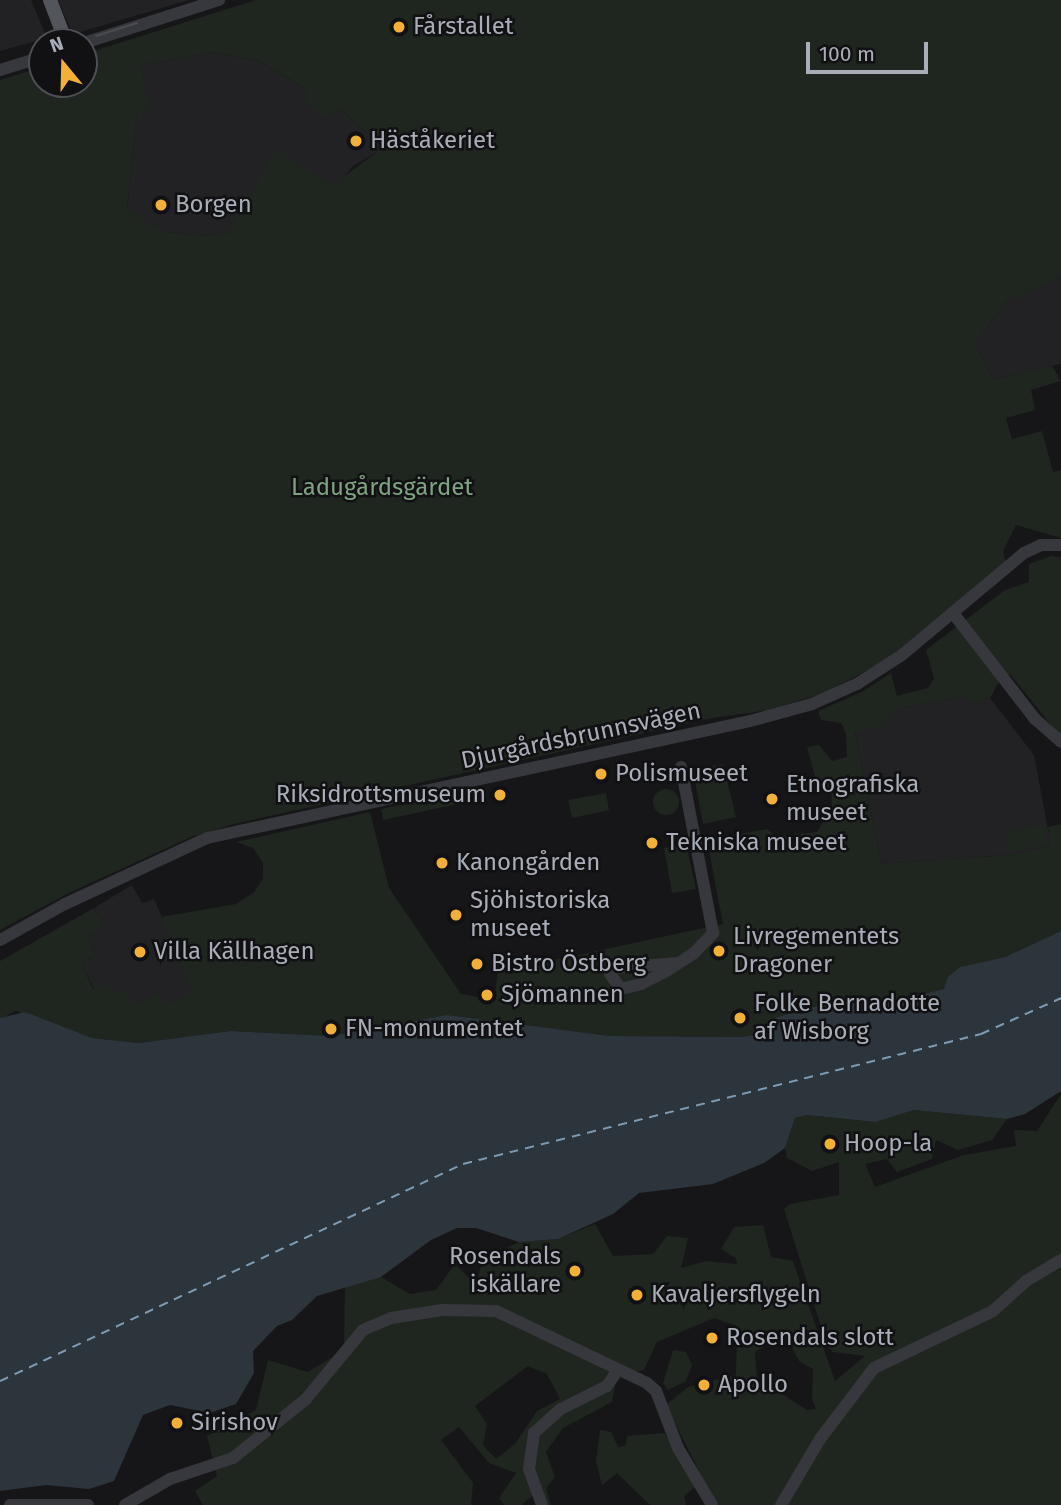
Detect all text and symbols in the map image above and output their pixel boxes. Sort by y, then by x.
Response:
place label: Fårstallet [413,13,514,41]
marker: Fårstallet [391,19,407,35]
north arrow [28,28,98,98]
scale bar [809,28,932,72]
text: N [47,32,66,57]
text: 100 m [819,41,875,67]
place label: Häståkeriet [370,127,495,155]
marker: Häståkeriet [348,133,364,149]
place label: Borgen [175,191,252,219]
marker: Borgen [153,197,169,213]
park label: Ladugårdsgärdet [291,474,473,502]
street label: Djurgårdsbrunnsvägen [459,697,703,775]
place label: Polismuseet [615,760,748,788]
marker: Polismuseet [593,766,609,782]
place label: Etnografiska museet [786,771,919,827]
place label: Riksidrottsmuseum [276,781,486,809]
marker: Riksidrottsmuseum [492,787,508,803]
marker: Etnografiska museet [764,791,780,807]
place label: Tekniska museet [666,829,846,857]
marker: Tekniska museet [644,835,660,851]
place label: Kanongården [456,849,600,877]
marker: Kanongården [434,855,450,871]
place label: Sjöhistoriska museet [470,887,610,943]
marker: Sjöhistoriska museet [448,907,464,923]
place label: Livregementets Dragoner [733,923,899,979]
place label: Villa Källhagen [154,938,314,966]
marker: Livregementets Dragoner [711,943,727,959]
marker: Villa Källhagen [132,944,148,960]
place label: Bistro Östberg [491,950,646,978]
marker: Bistro Östberg [469,956,485,972]
place label: Sjömannen [501,981,624,1009]
marker: Sjömannen [479,987,495,1003]
place label: Folke Bernadotte af Wisborg [754,990,940,1046]
marker: Folke Bernadotte af Wisborg [732,1010,748,1026]
place label: FN-monumentet [345,1015,523,1043]
marker: FN-monumentet [323,1021,339,1037]
place label: Hoop-la [844,1130,932,1158]
marker: Hoop-la [822,1136,838,1152]
place label: Rosendals iskällare [449,1243,561,1299]
marker: Rosendals iskällare [567,1263,583,1279]
place label: Kavaljersflygeln [651,1281,821,1309]
marker: Kavaljersflygeln [629,1287,645,1303]
place label: Rosendals slott [726,1324,894,1352]
marker: Rosendals slott [704,1330,720,1346]
place label: Apollo [718,1371,788,1399]
marker: Apollo [696,1377,712,1393]
place label: Sirishov [191,1409,278,1437]
marker: Sirishov [169,1415,185,1431]

